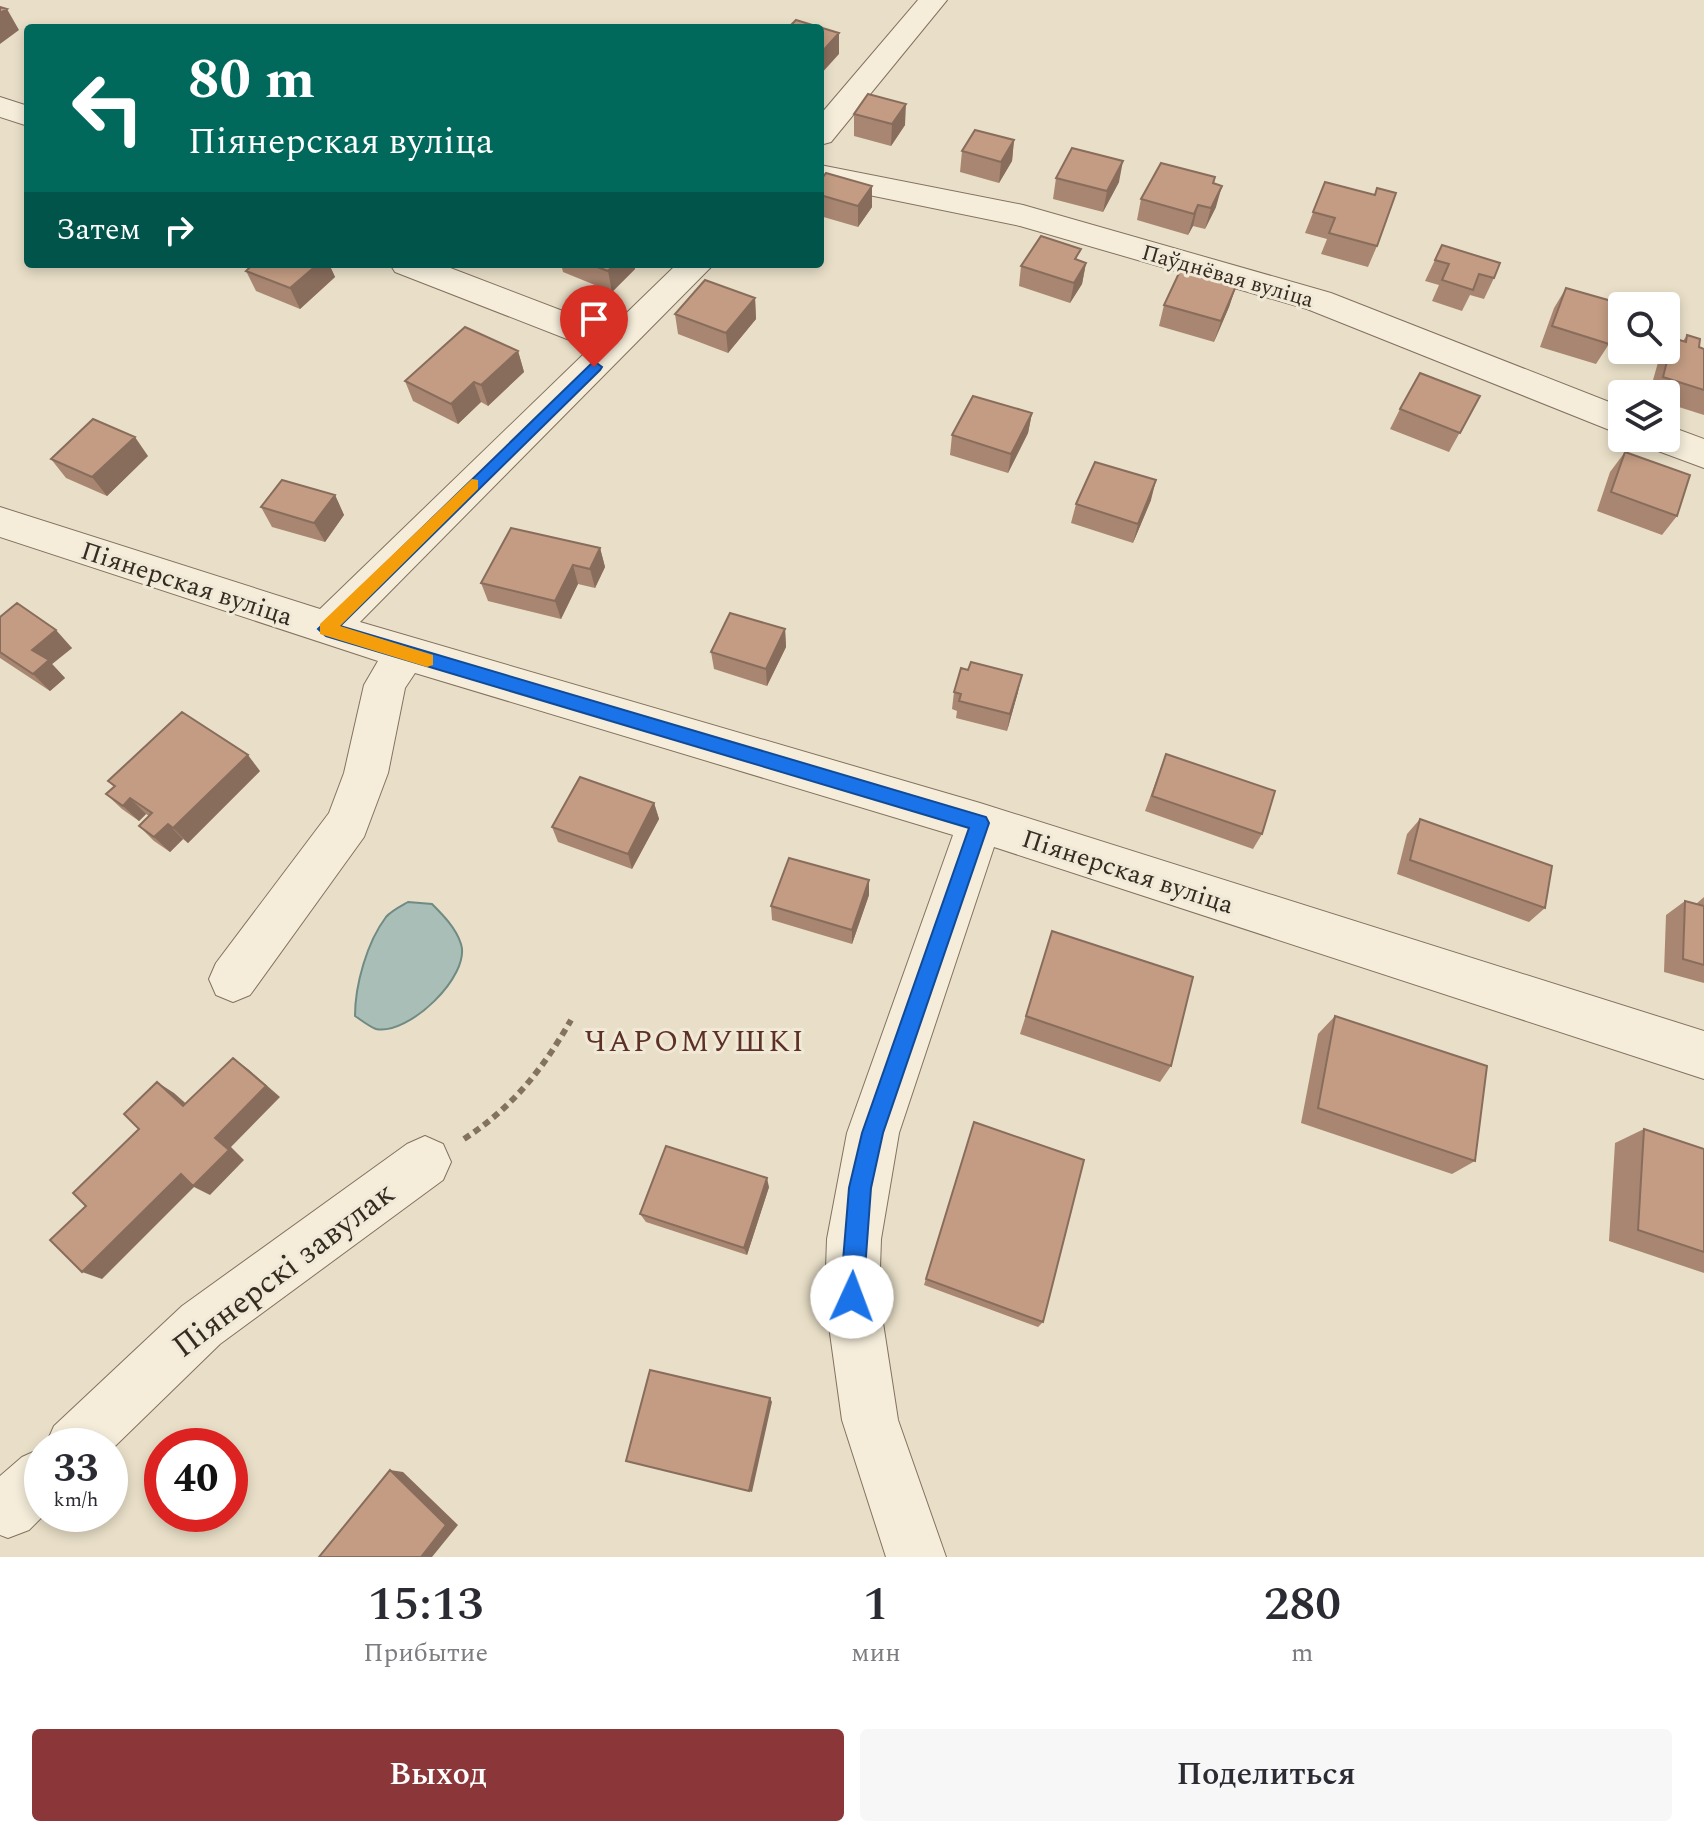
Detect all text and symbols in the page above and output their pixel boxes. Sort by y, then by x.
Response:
text: 80 m [188,38,315,123]
icon: left [56,56,160,160]
text: Піянерская вуліца [188,115,494,170]
text: Затем [56,207,141,253]
icon: right [157,208,201,252]
street label: Паўднёвая вуліца [1138,236,1318,317]
pin [560,285,628,367]
map controls [1608,292,1680,452]
button: search [1608,292,1680,364]
icon: arrive [572,297,616,341]
button: layers [1608,380,1680,452]
street label: Піянерская вуліца [76,531,298,637]
street label: Піянерская вуліца [1017,819,1239,925]
district label: ЧАРОМУШКІ [585,1019,805,1065]
street label: Піянерскі завулак [162,1170,406,1371]
position arrow [810,1255,894,1339]
speed limit sign: 40 [144,1428,248,1532]
text: 33 [54,1439,98,1500]
text: km/h [54,1485,99,1515]
text: 15:13 [368,1568,483,1641]
text: 1 [863,1568,889,1641]
text: 280 [1264,1568,1341,1641]
text: Прибытие [363,1633,488,1673]
text: мин [851,1633,901,1673]
text: m [1291,1633,1313,1673]
button: Выход [32,1729,844,1821]
button: Поделиться [860,1729,1672,1821]

